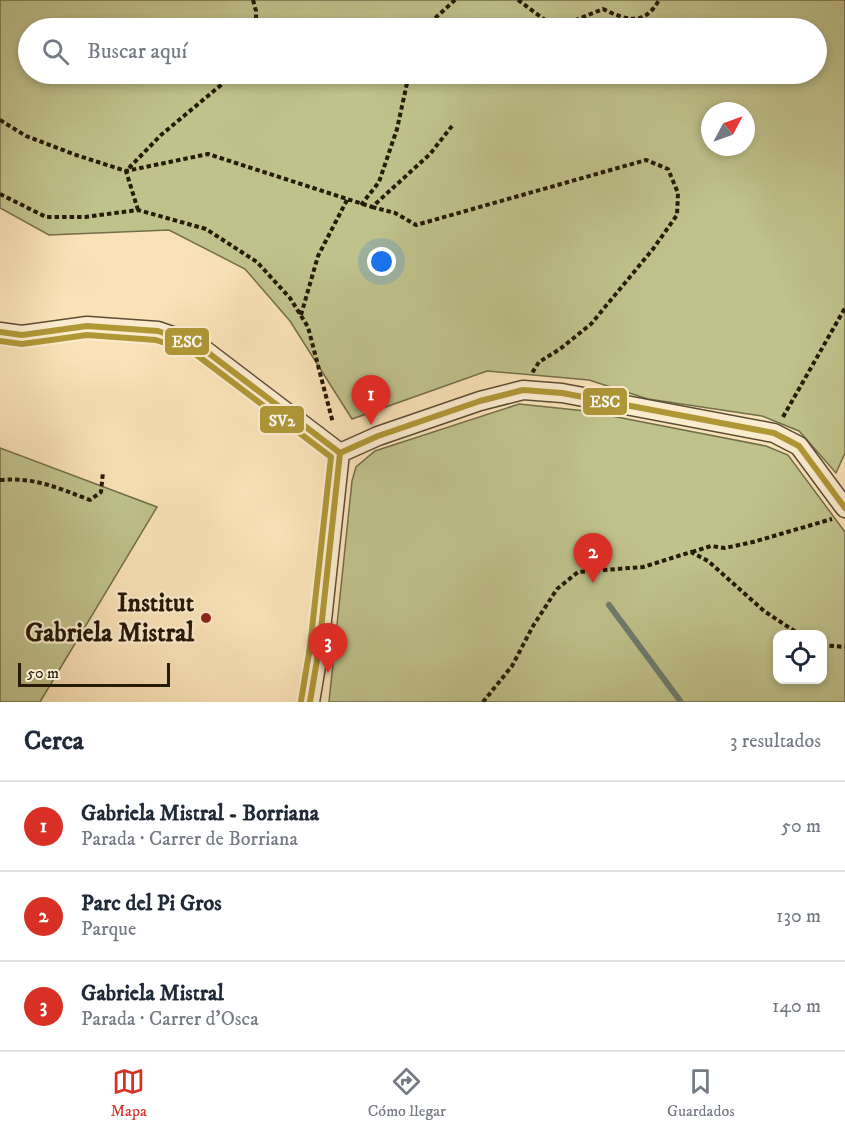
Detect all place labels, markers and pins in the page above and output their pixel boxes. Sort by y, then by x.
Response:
pin: 1 [352,376,391,425]
pin: 2 [574,534,612,583]
place label: Institut Gabriela Mistral [25,587,195,650]
marker: Institut Gabriela Mistral [199,611,213,625]
pin: 3 [308,624,348,673]

